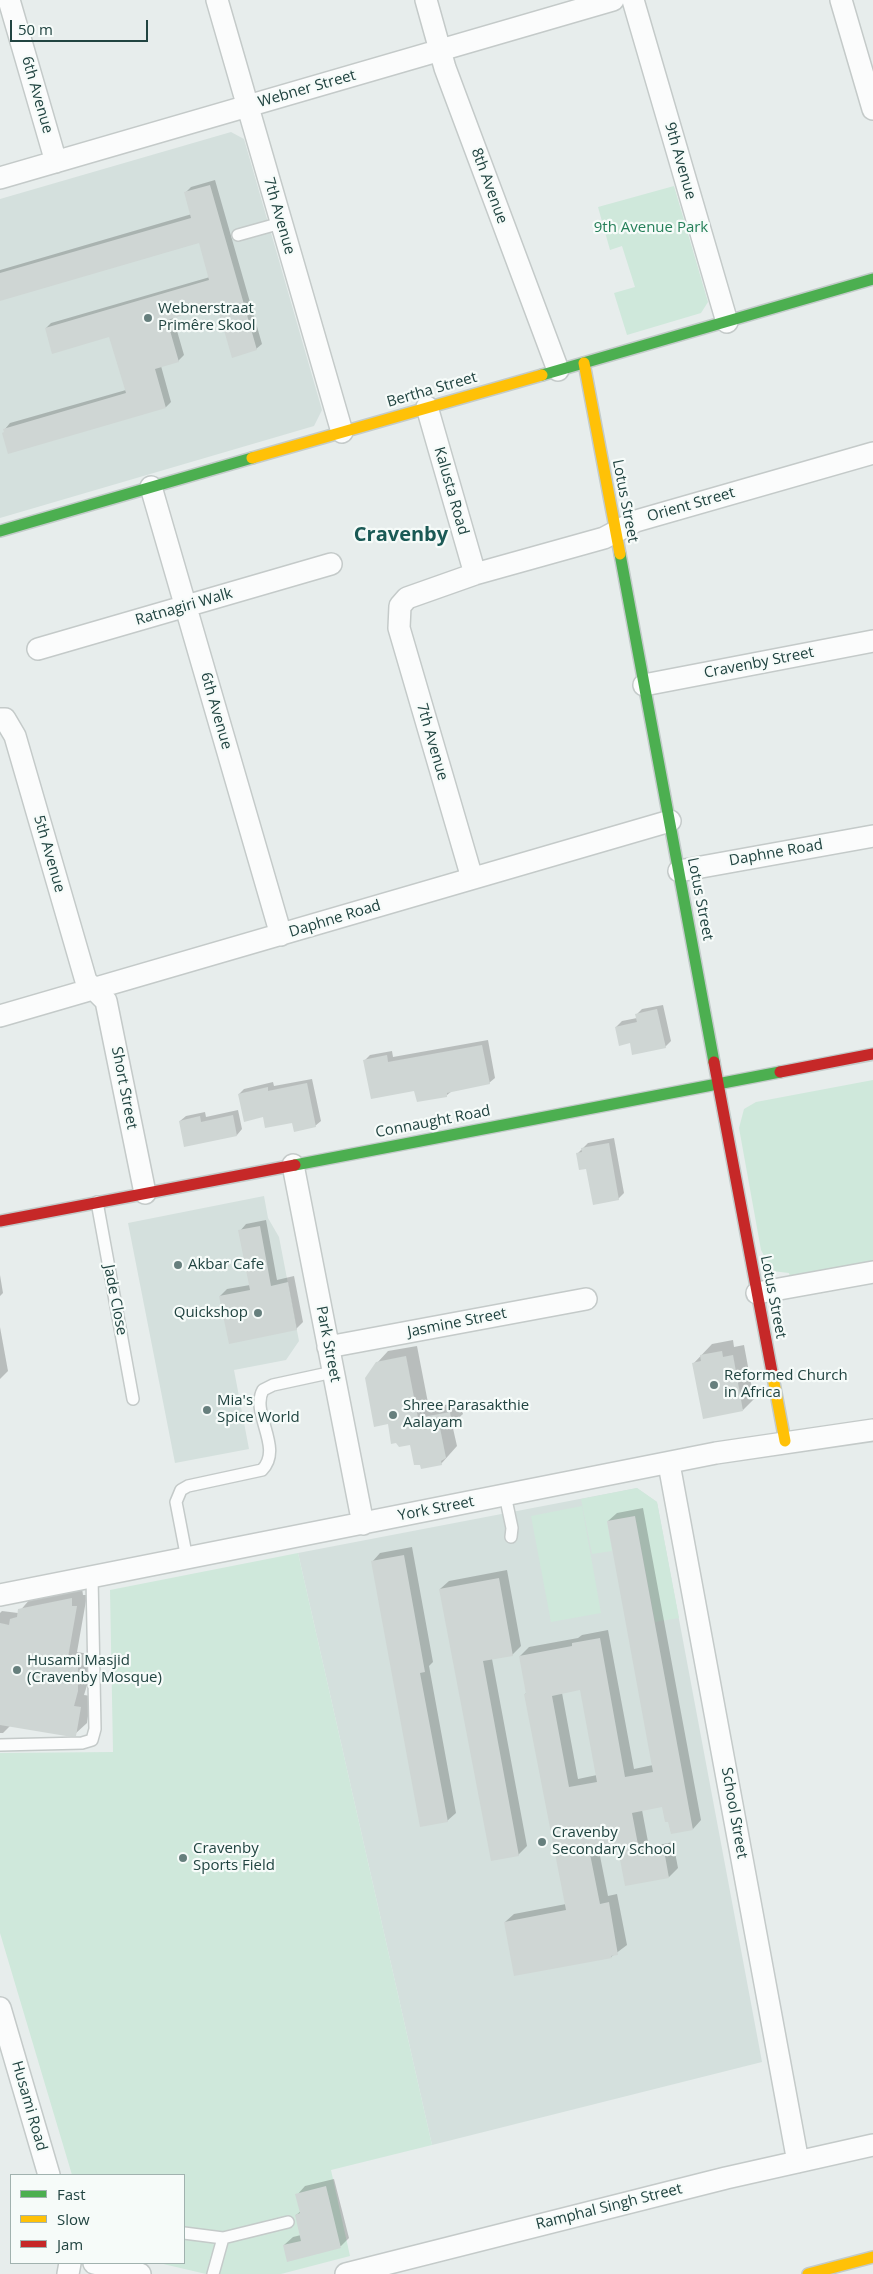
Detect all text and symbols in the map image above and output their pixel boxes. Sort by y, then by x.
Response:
scale bar [12,10,150,42]
text: 50 m [18,19,53,39]
street label: 6th Avenue [17,54,57,136]
street label: Webner Street [256,66,358,112]
street label: 9th Avenue [660,120,700,202]
street label: 8th Avenue [467,146,511,226]
street label: 7th Avenue [259,175,299,257]
park label: 9th Avenue Park [594,219,708,237]
place label: Webnerstraat Primêre Skool [158,300,256,335]
marker: Webnerstraat Primêre Skool [142,312,154,324]
street label: Bertha Street [385,369,479,411]
street label: Kalusta Road [430,445,472,537]
street label: Lotus Street [608,458,642,544]
street label: Orient Street [645,484,737,526]
district label: Cravenby [354,523,448,547]
street label: Ratnagiri Walk [133,585,235,629]
street label: Cravenby Street [703,644,815,682]
street label: 6th Avenue [196,670,236,752]
street label: 7th Avenue [412,701,452,783]
street label: 5th Avenue [29,813,69,895]
street label: Daphne Road [728,836,824,870]
street label: Lotus Street [683,856,717,942]
street label: Daphne Road [287,897,383,941]
street label: Short Street [107,1045,141,1131]
street label: Connaught Road [374,1102,492,1142]
street label: Lotus Street [756,1254,790,1340]
place label: Akbar Cafe [188,1256,264,1274]
marker: Akbar Cafe [172,1259,184,1271]
street label: Jade Close [99,1263,131,1337]
place label: Quickshop [174,1304,248,1322]
street label: Park Street [312,1304,344,1384]
street label: Jasmine Street [406,1305,508,1341]
marker: Quickshop [252,1307,264,1319]
place label: Reformed Church in Africa [724,1367,848,1402]
marker: Reformed Church in Africa [708,1379,720,1391]
place label: Mia's Spice World [217,1392,300,1427]
place label: Shree Parasakthie Aalayam [403,1397,529,1432]
marker: Mia's Spice World [201,1404,213,1416]
marker: Shree Parasakthie Aalayam [387,1409,399,1421]
street label: York Street [396,1493,476,1525]
place label: Husami Masjid (Cravenby Mosque) [27,1652,162,1687]
marker: Husami Masjid (Cravenby Mosque) [11,1664,23,1676]
street label: School Street [717,1766,751,1860]
place label: Cravenby Secondary School [552,1824,676,1859]
marker: Cravenby Secondary School [536,1836,548,1848]
place label: Cravenby Sports Field [193,1840,275,1875]
marker: Cravenby Sports Field [177,1852,189,1864]
street label: Husami Road [8,2059,50,2153]
legend [10,2174,185,2264]
street label: Ramphal Singh Street [534,2180,684,2234]
text: Fast [57,2184,86,2204]
text: Slow [57,2209,90,2229]
text: Jam [57,2234,83,2254]

